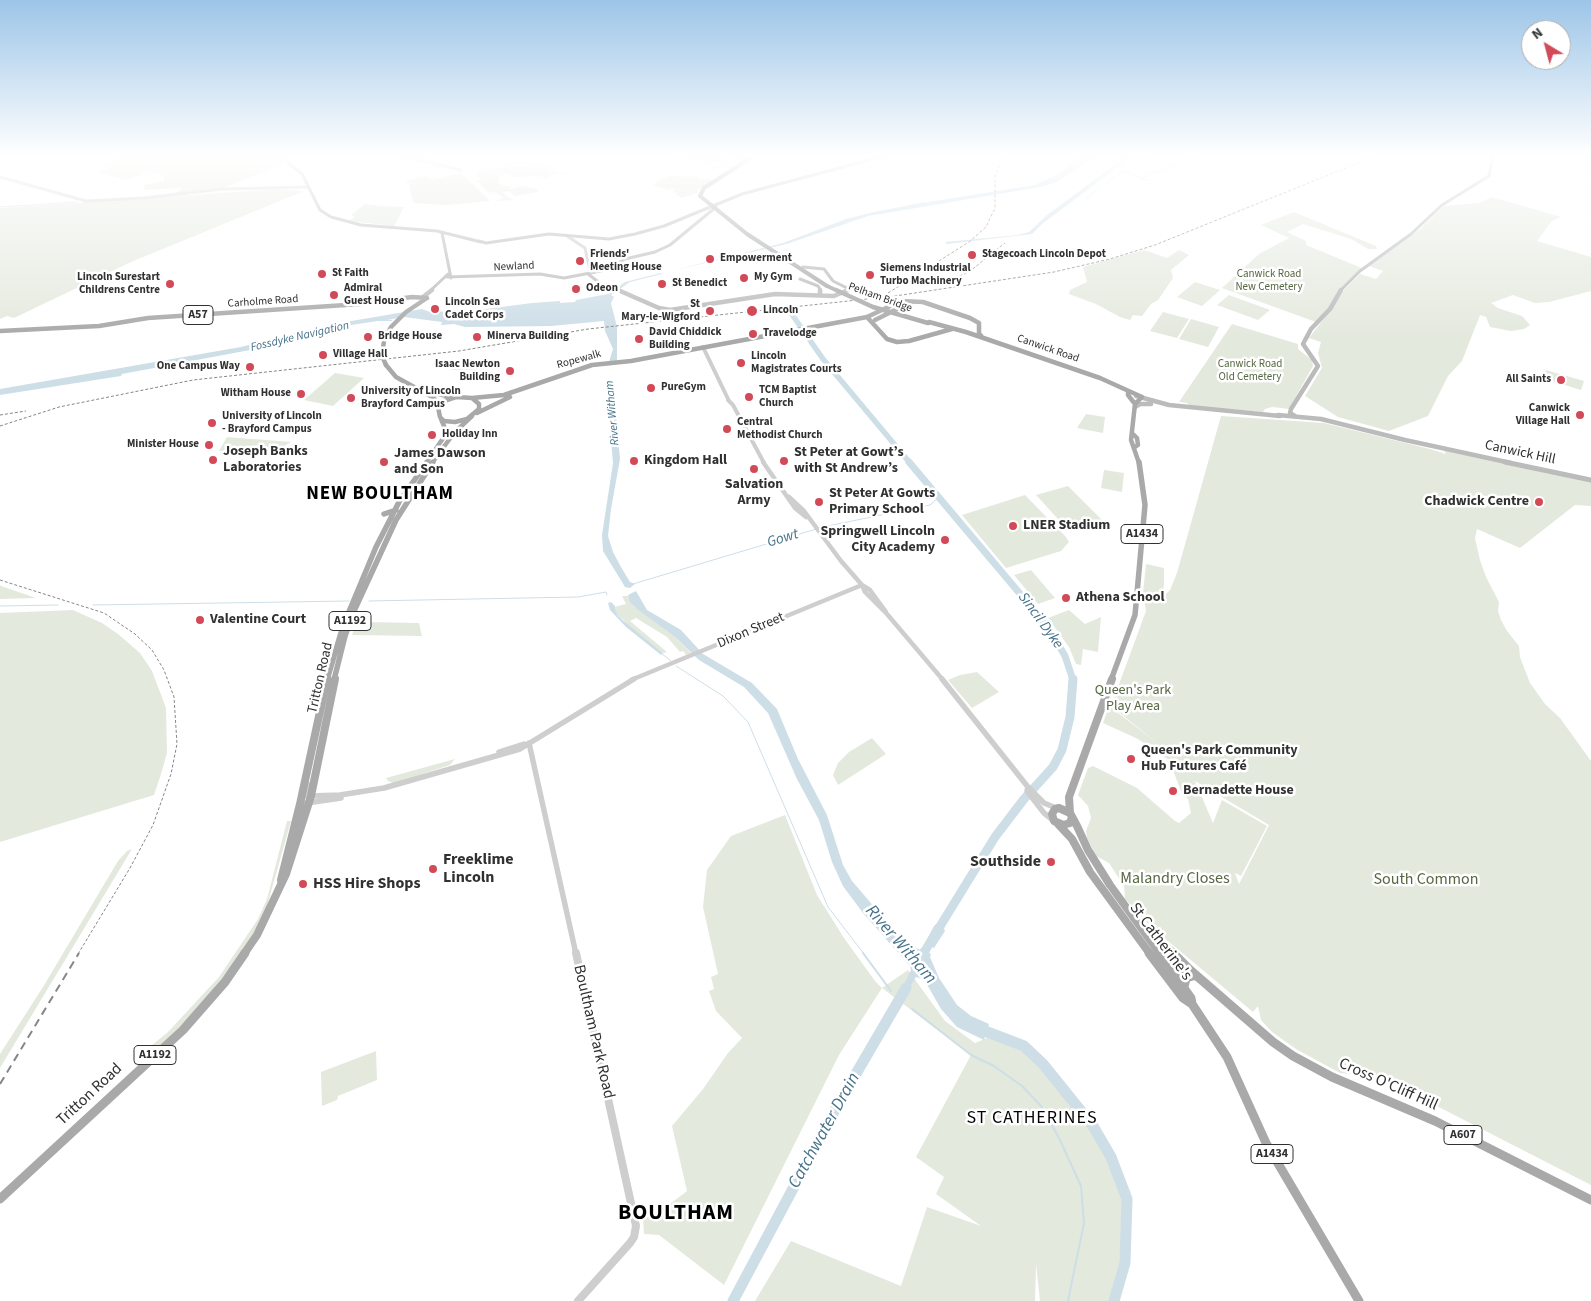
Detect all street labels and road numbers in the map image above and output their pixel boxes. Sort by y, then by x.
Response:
street label: Newland [493,259,535,275]
street label: Pelham Bridge [846,280,914,316]
street label: Carholme Road [227,293,299,311]
road number: A57 [183,306,213,324]
street label: Canwick Road [1015,332,1081,366]
street label: Ropewalk [555,348,603,372]
street label: Canwick Hill [1483,437,1557,469]
road number: A1434 [1121,524,1163,544]
street label: Dixon Street [715,609,787,653]
road number: A1192 [329,612,371,630]
street label: Tritton Road [305,641,337,715]
street label: St Catherine's [1125,899,1195,985]
street label: Boultham Park Road [568,963,618,1101]
road number: A1192 [134,1046,176,1064]
street label: Cross O'Cliff Hill [1335,1055,1441,1115]
street label: Tritton Road [53,1060,127,1130]
road number: A607 [1444,1126,1482,1144]
road number: A1434 [1251,1144,1293,1164]

